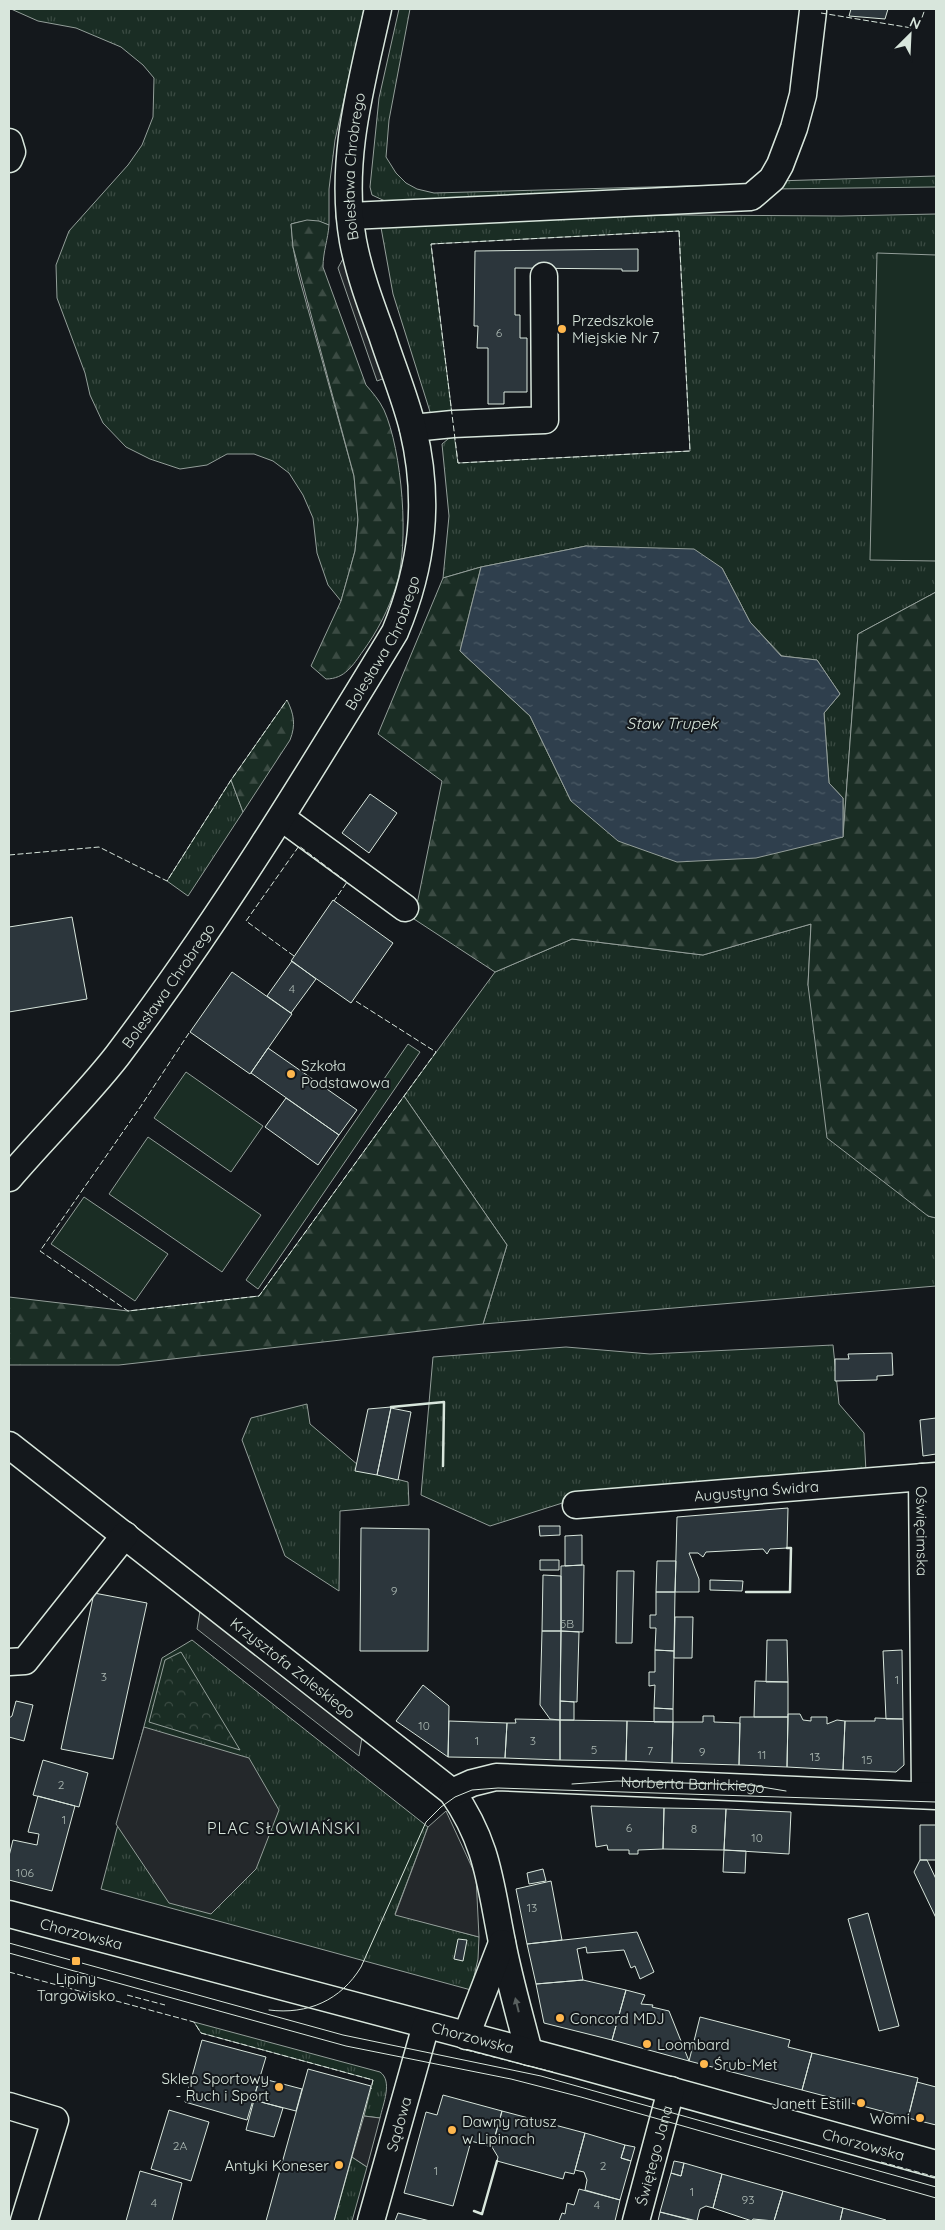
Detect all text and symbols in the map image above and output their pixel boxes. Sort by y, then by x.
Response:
north arrow [885,10,935,60]
text: N [907,13,924,33]
street label: Bolesława Chrobrego [339,91,369,242]
place label: Przedszkole Miejskie Nr 7 [572,311,660,347]
marker: Przedszkole Miejskie Nr 7 [556,323,568,335]
house number: 6 [496,325,503,340]
street label: Bolesława Chrobrego [340,574,423,713]
water label: Staw Trupek [626,713,719,733]
street label: Bolesława Chrobrego [117,919,218,1052]
house number: 4 [289,981,295,996]
place label: Szkoła Podstawowa [301,1056,390,1092]
marker: Szkoła Podstawowa [285,1068,297,1080]
street label: Augustyna Świdra [693,1476,819,1505]
street label: Oświęcimska [913,1486,932,1576]
house number: 9 [391,1583,398,1598]
street label: Krzysztofa Zaleskiego [227,1613,360,1722]
house number: 5B [560,1616,574,1631]
house number: 3 [101,1669,107,1684]
house number: 1 [895,1672,899,1687]
house number: 10 [418,1718,430,1733]
house number: 1 [475,1733,479,1748]
house number: 3 [530,1733,536,1748]
house number: 5 [591,1742,597,1757]
house number: 7 [647,1743,653,1758]
house number: 9 [699,1744,706,1759]
house number: 11 [758,1747,766,1762]
house number: 13 [810,1749,820,1764]
house number: 15 [862,1752,872,1767]
street label: Norberta Barlickiego [620,1772,766,1797]
house number: 2 [58,1777,65,1792]
house number: 1 [62,1812,66,1827]
district label: PLAC SŁOWIAŃSKI [207,1818,361,1838]
house number: 6 [626,1820,633,1835]
house number: 8 [691,1821,697,1836]
house number: 10 [751,1830,763,1845]
house number: 106 [16,1865,35,1880]
house number: 13 [527,1900,537,1915]
street label: Chorzowska [38,1913,125,1953]
marker: Lipiny Targowisko [70,1955,82,1967]
place label: Lipiny Targowisko [37,1969,115,2005]
one-way arrow [513,1998,521,2013]
place label: Concord MDJ [570,2009,665,2028]
marker: Concord MDJ [554,2012,566,2024]
street label: Chorzowska [430,2017,516,2057]
place label: Loombard [657,2035,730,2054]
marker: Loombard [641,2038,653,2050]
place label: Śrub-Met [714,2055,778,2074]
marker: Śrub-Met [698,2058,710,2070]
place label: Sklep Sportowy - Ruch i Sport [161,2069,269,2105]
marker: Sklep Sportowy - Ruch i Sport [273,2081,285,2093]
street label: Sądowa [382,2094,415,2153]
place label: Janett Estill [771,2094,851,2113]
marker: Janett Estill [855,2097,867,2109]
street label: Świętego Jana [631,2103,676,2207]
place label: Womi [870,2109,910,2128]
place label: Dawny ratusz w Lipinach [462,2112,557,2148]
marker: Womi [914,2112,926,2124]
street label: Chorzowska [820,2123,907,2164]
marker: Dawny ratusz w Lipinach [446,2124,458,2136]
house number: 2A [173,2138,187,2153]
place label: Antyki Koneser [224,2156,329,2175]
house number: 2 [600,2158,607,2173]
marker: Antyki Koneser [333,2159,345,2171]
house number: 1 [434,2163,438,2178]
house number: 1 [690,2184,694,2199]
house number: 93 [742,2192,754,2207]
house number: 4 [151,2195,157,2210]
house number: 4 [594,2197,600,2212]

